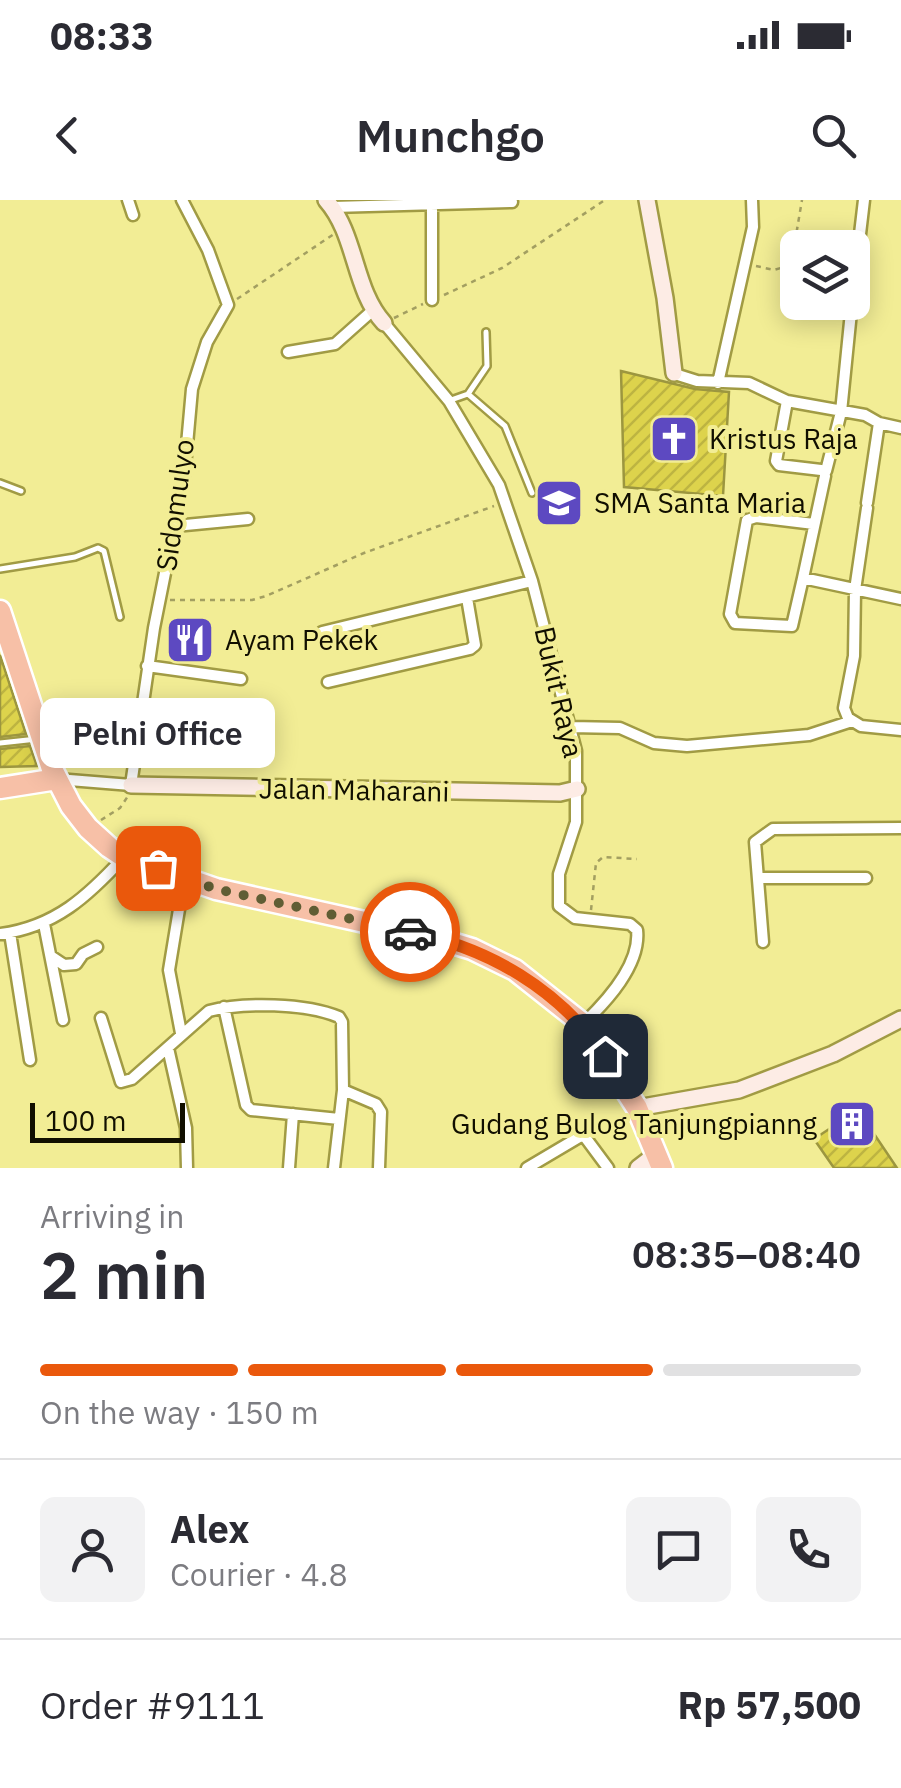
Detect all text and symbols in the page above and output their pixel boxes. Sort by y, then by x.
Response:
text: 08:33 [50,11,154,60]
text: Munchgo [356,106,545,164]
icon: back [40,108,95,163]
icon: search [806,108,861,163]
map controls [780,230,870,320]
button: layers [780,230,870,320]
church icon: Kristus Raja [648,413,700,465]
place label: Kristus Raja [709,420,858,457]
street label: Sidomulyo [147,437,202,573]
school or university icon: SMA Santa Maria [533,477,585,529]
place label: SMA Santa Maria [594,484,806,521]
restaurant icon: Ayam Pekek [164,614,216,666]
place label: Ayam Pekek [225,621,379,658]
street label: Bukit Raya [526,623,593,761]
callout: Pelni Office [41,698,276,768]
text: Pelni Office [72,712,243,754]
street label: Jalan Maharani [258,769,450,810]
pin [116,826,201,911]
icon: bag [131,841,186,896]
courier [360,882,460,982]
icon: car [383,905,438,960]
pin [563,1014,648,1099]
icon: home [578,1029,633,1084]
scale bar [30,1098,185,1143]
building icon: Gudang Bulog Tanjungpianng [826,1098,878,1150]
text: 100 m [45,1102,126,1139]
place label: Gudang Bulog Tanjungpianng [451,1105,817,1142]
text: Arriving in [40,1195,185,1237]
text: 08:35–08:40 [632,1229,861,1278]
text: 2 min [40,1232,208,1317]
text: On the way · 150 m [40,1391,319,1433]
button: person [40,1497,145,1602]
button: chat [626,1497,731,1602]
button: phone [756,1497,861,1602]
text: Alex [170,1504,250,1553]
text: Courier · 4.8 [170,1553,348,1595]
text: Order #9111 [40,1680,265,1729]
text: Rp 57,500 [678,1680,861,1729]

